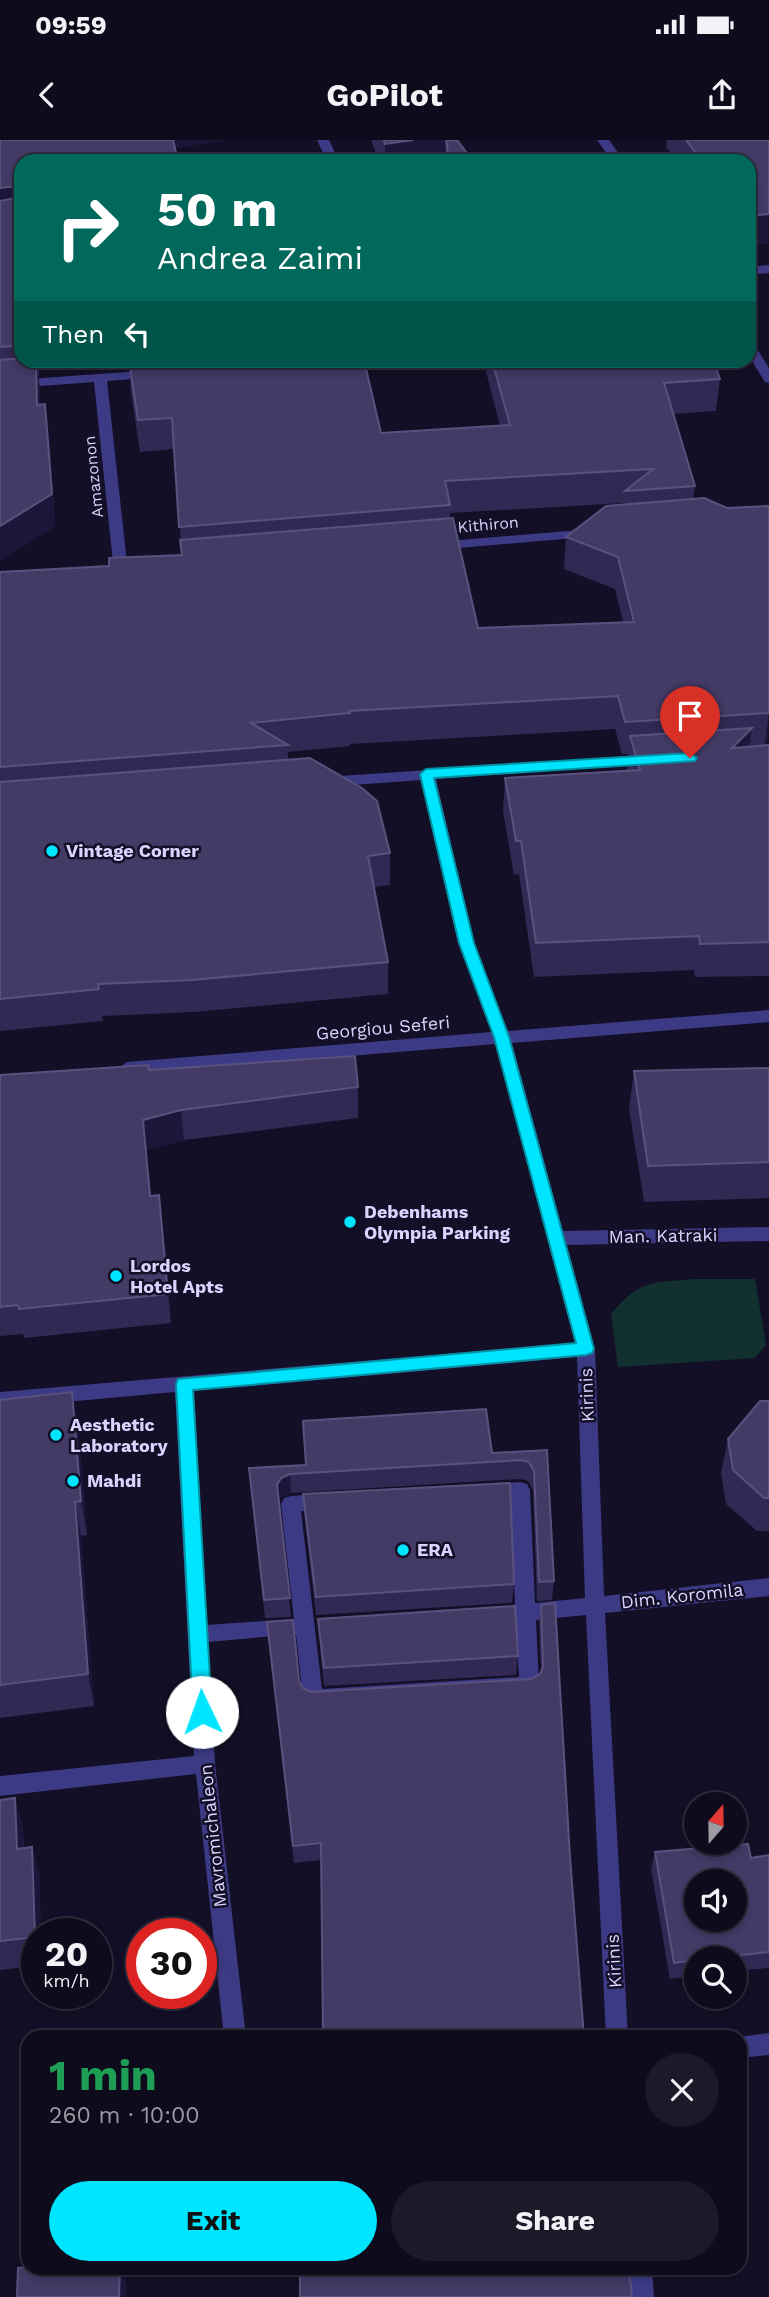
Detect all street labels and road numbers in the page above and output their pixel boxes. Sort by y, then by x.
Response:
street label: Amazonon [80,435,107,519]
street label: Kithiron [457,512,519,537]
street label: Georgiou Seferi [315,1011,451,1044]
street label: Man. Katraki [608,1224,718,1247]
street label: Kirinis [575,1368,598,1422]
street label: Dim. Koromila [620,1579,744,1612]
street label: Mavromichaleon [195,1764,230,1909]
street label: Kirinis [602,1933,625,1989]

